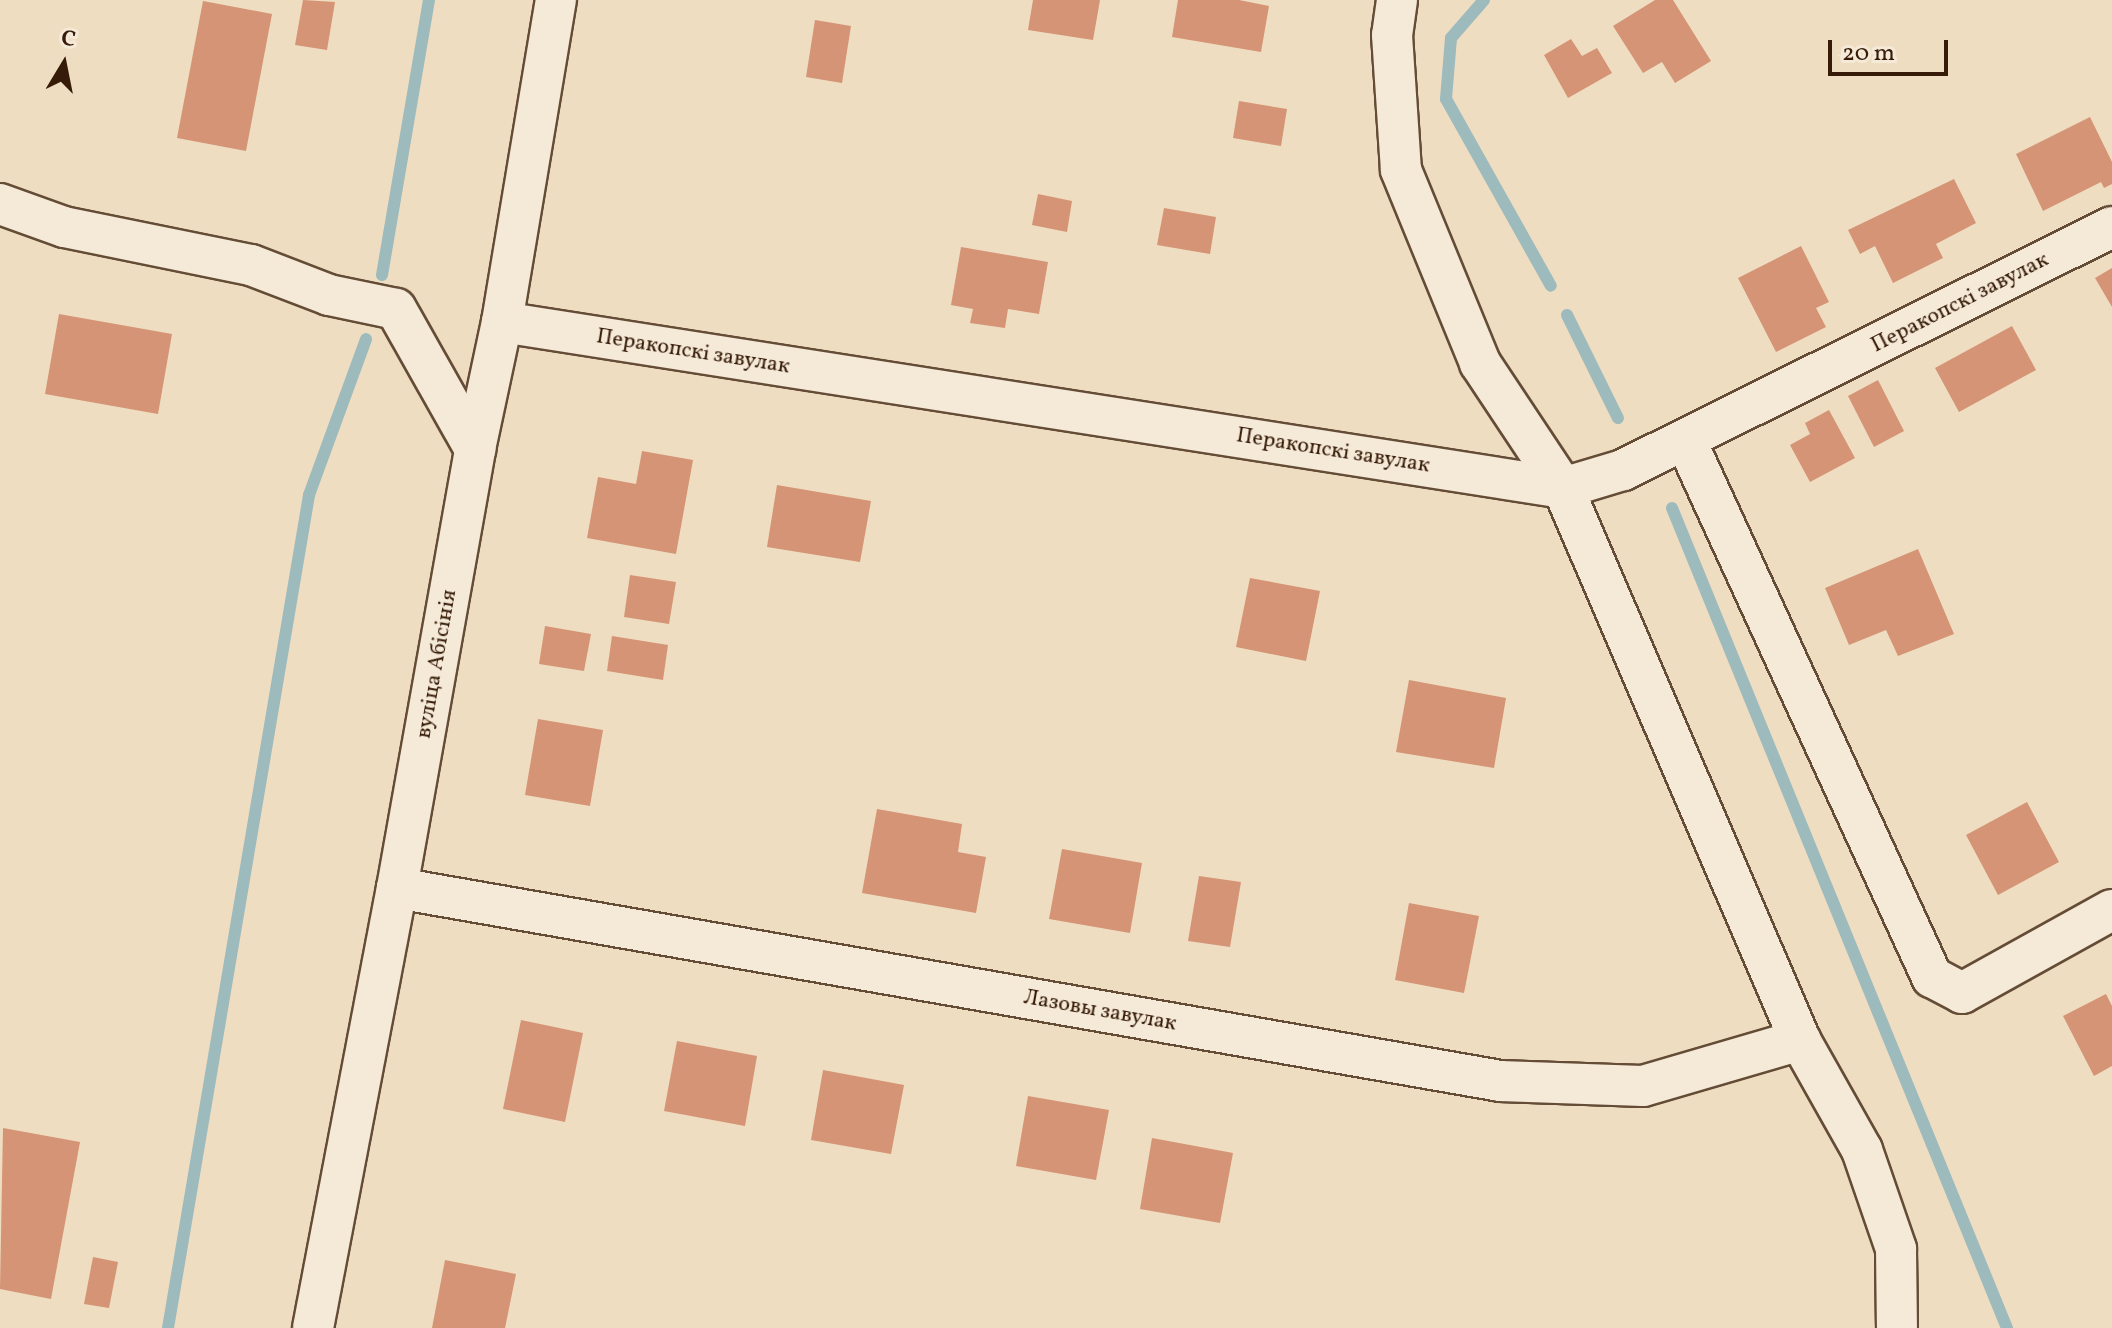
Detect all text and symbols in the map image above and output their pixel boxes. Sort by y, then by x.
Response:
text: С [59,23,78,56]
north arrow [24,24,104,104]
scale bar [1832,24,1952,74]
text: 20 m [1842,37,1895,71]
street label: Перакопскі завулак [1867,247,2053,359]
street label: Перакопскі завулак [594,324,792,380]
street label: Перакопскі завулак [1234,423,1432,479]
street label: вуліца Абісінія [411,587,463,741]
street label: Лазовы завулак [1021,985,1179,1037]

